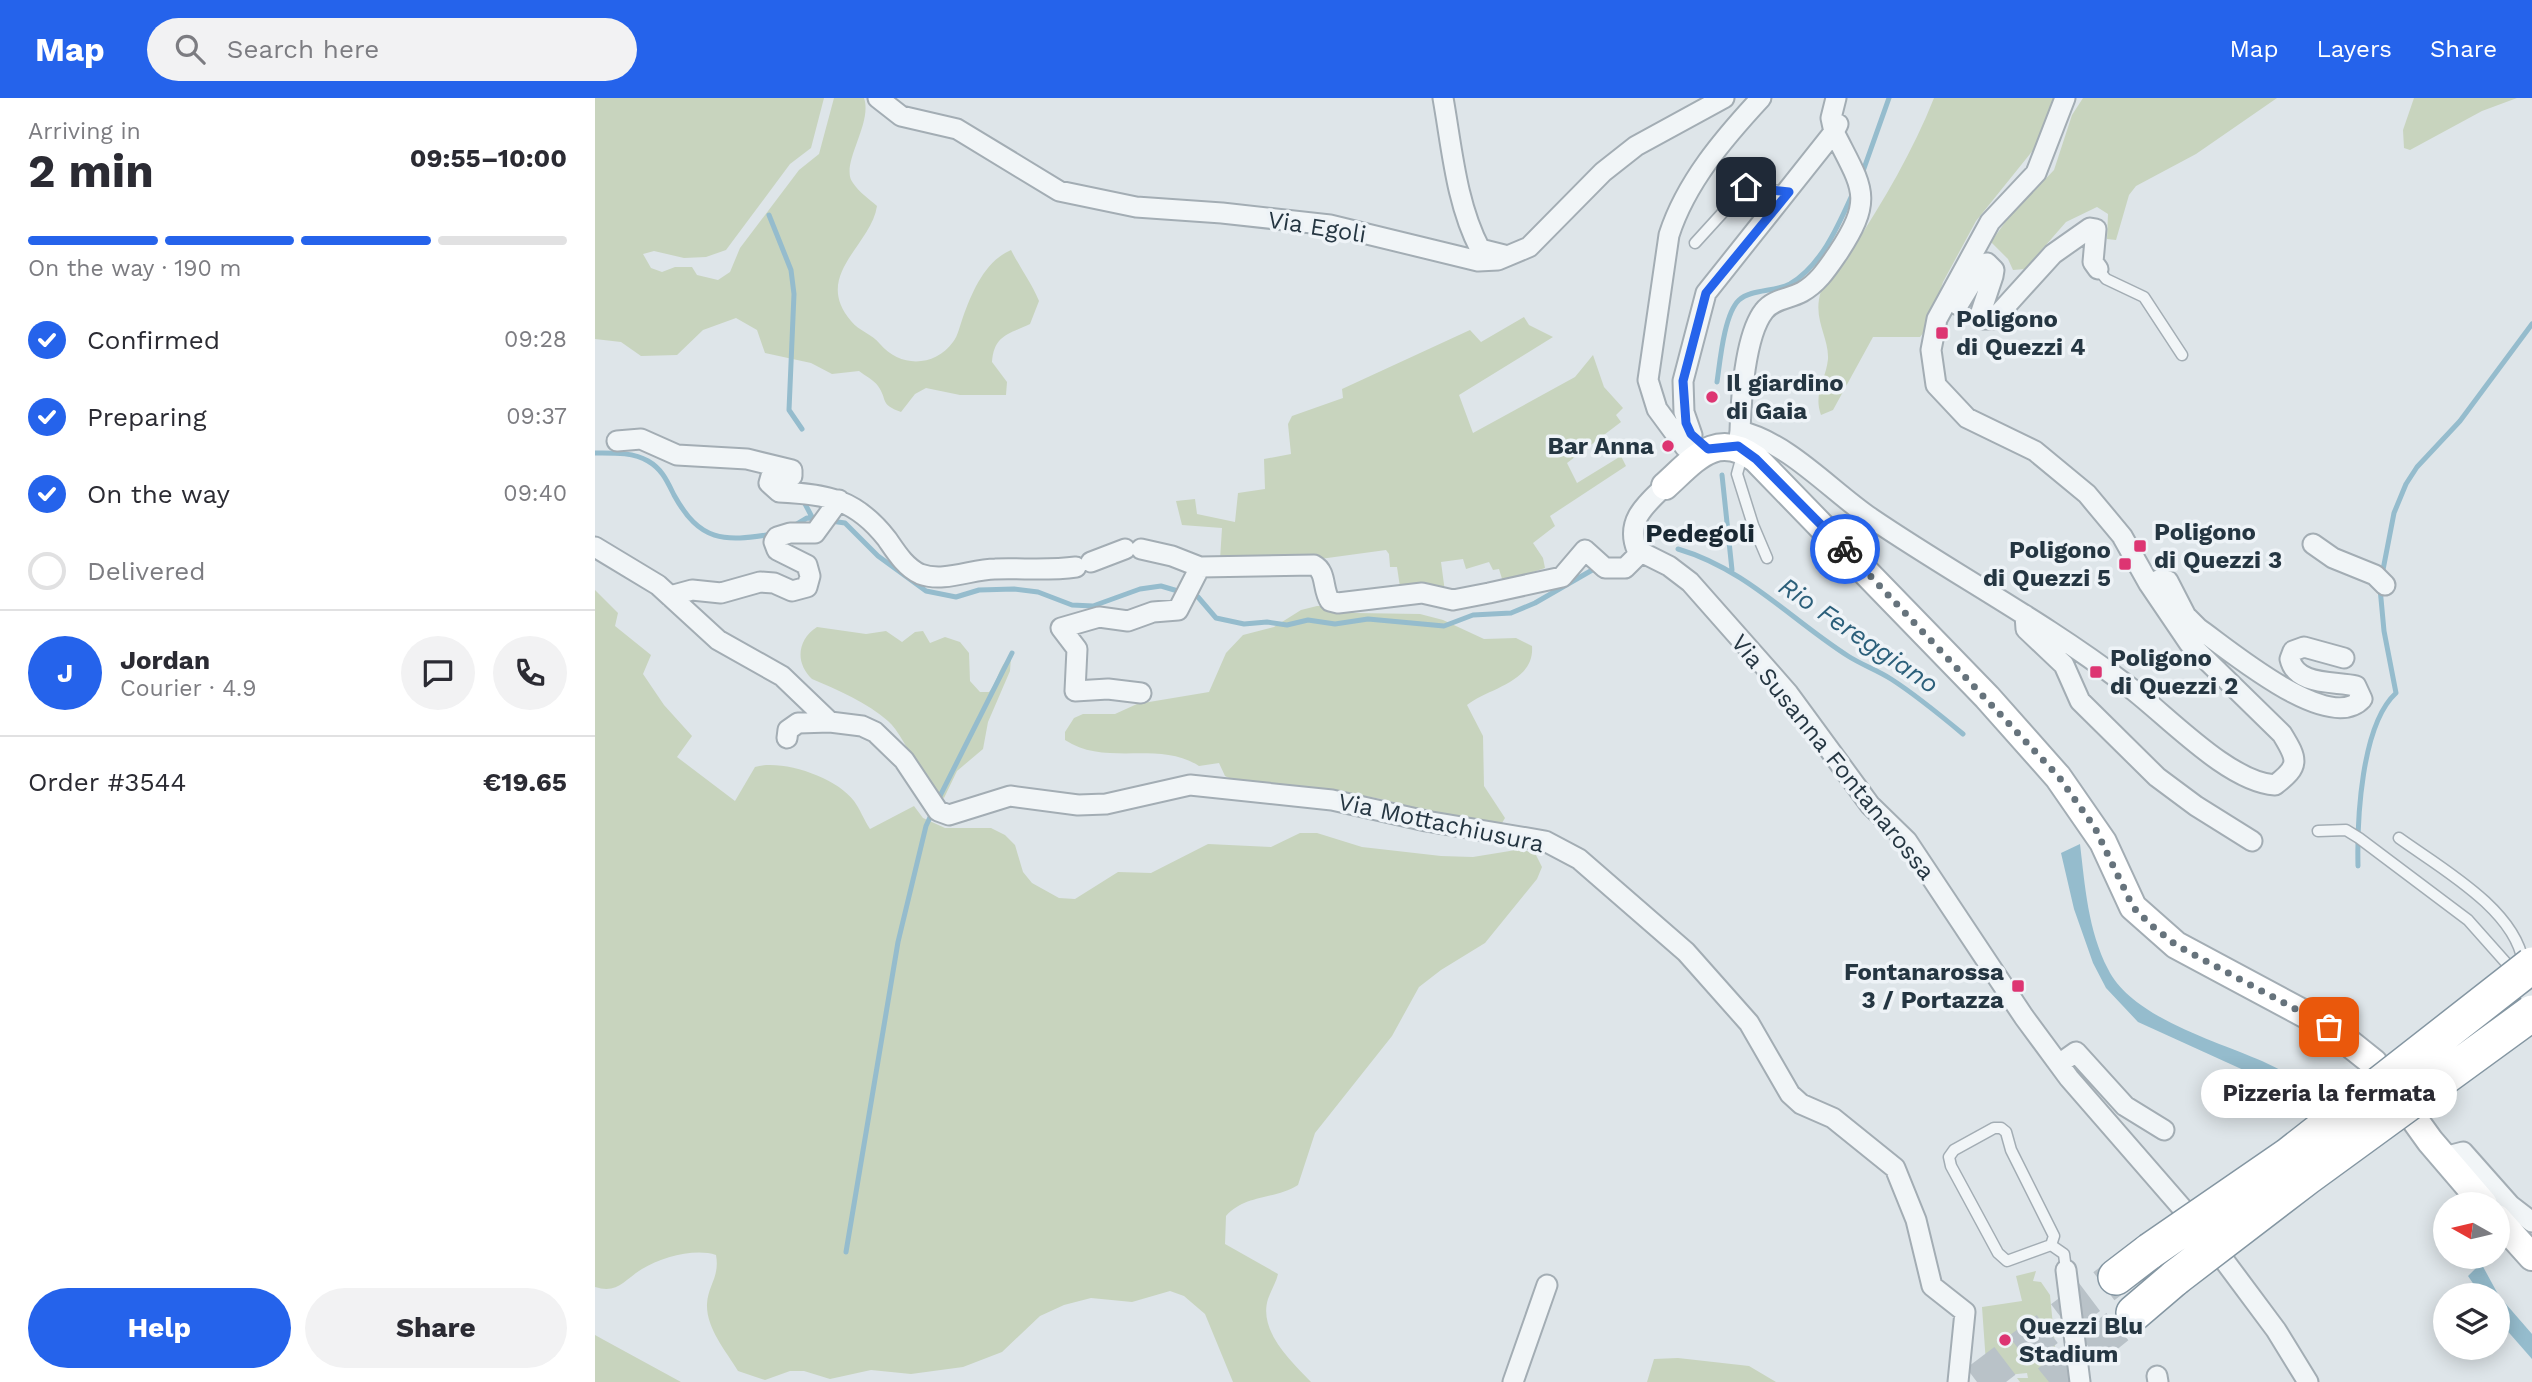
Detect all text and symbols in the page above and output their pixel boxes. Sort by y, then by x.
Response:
search box [147,18,637,81]
text: Map [35,30,105,69]
icon: search [171,30,209,68]
text: Search here [227,34,379,64]
text: Map [2230,35,2278,63]
text: Layers [2316,35,2392,63]
text: Share [2430,35,2497,63]
text: Arriving in [28,118,141,145]
text: 09:55–10:00 [410,143,567,173]
text: 2 min [28,144,154,198]
pin [1716,157,1776,217]
icon: home [1727,168,1765,206]
street label: Via Egoli [1266,205,1368,249]
text: On the way · 190 m [28,255,241,282]
place label: Poligono di Quezzi 4 [1956,305,2085,361]
icon: check [28,321,66,359]
text: Confirmed [87,325,220,355]
marker: Poligono di Quezzi 4 [1934,325,1950,341]
text: 09:28 [504,326,567,353]
place label: Il giardino di Gaia [1726,369,1844,425]
marker: Il giardino di Gaia [1704,389,1720,405]
icon: check [28,398,66,436]
text: Preparing [87,402,207,432]
text: 09:37 [506,403,567,430]
place label: Bar Anna [1547,432,1654,460]
marker: Bar Anna [1660,438,1676,454]
icon: check [28,475,66,513]
text: On the way [87,479,230,509]
text: 09:40 [503,480,567,507]
courier [1810,514,1880,584]
district label: Pedegoli [1645,518,1755,548]
place label: Poligono di Quezzi 3 [2154,518,2282,574]
icon: bike [1826,530,1864,568]
place label: Poligono di Quezzi 5 [1983,536,2111,592]
marker: Poligono di Quezzi 3 [2132,538,2148,554]
text: Delivered [87,556,206,586]
marker: Poligono di Quezzi 5 [2117,556,2133,572]
water label: Rio Fereggiano [1773,570,1945,700]
street label: Via Susanna Fontanarossa [1725,629,1941,885]
button: chat [401,636,475,710]
button: phone [493,636,567,710]
place label: Poligono di Quezzi 2 [2110,644,2238,700]
text: Jordan [120,645,210,675]
text: J [57,658,73,688]
marker: Poligono di Quezzi 2 [2088,664,2104,680]
text: Courier · 4.9 [120,675,256,702]
text: Order #3544 [28,767,186,797]
text: €19.65 [483,767,567,797]
street label: Via Mottachiusura [1335,787,1547,859]
place label: Fontanarossa 3 / Portazza [1844,958,2004,1014]
marker: Fontanarossa 3 / Portazza [2010,978,2026,994]
pin [2299,997,2359,1057]
icon: bag [2310,1008,2348,1046]
callout: Pizzeria la fermata [2201,1069,2457,1118]
text: Pizzeria la fermata [2222,1080,2436,1107]
north arrow [2433,1192,2509,1269]
map controls [2433,1192,2510,1360]
button: layers [2433,1283,2510,1360]
button: Help [28,1288,291,1368]
button: Share [305,1288,567,1368]
place label: Quezzi Blu Stadium [2019,1312,2143,1368]
marker: Quezzi Blu Stadium [1997,1332,2013,1348]

